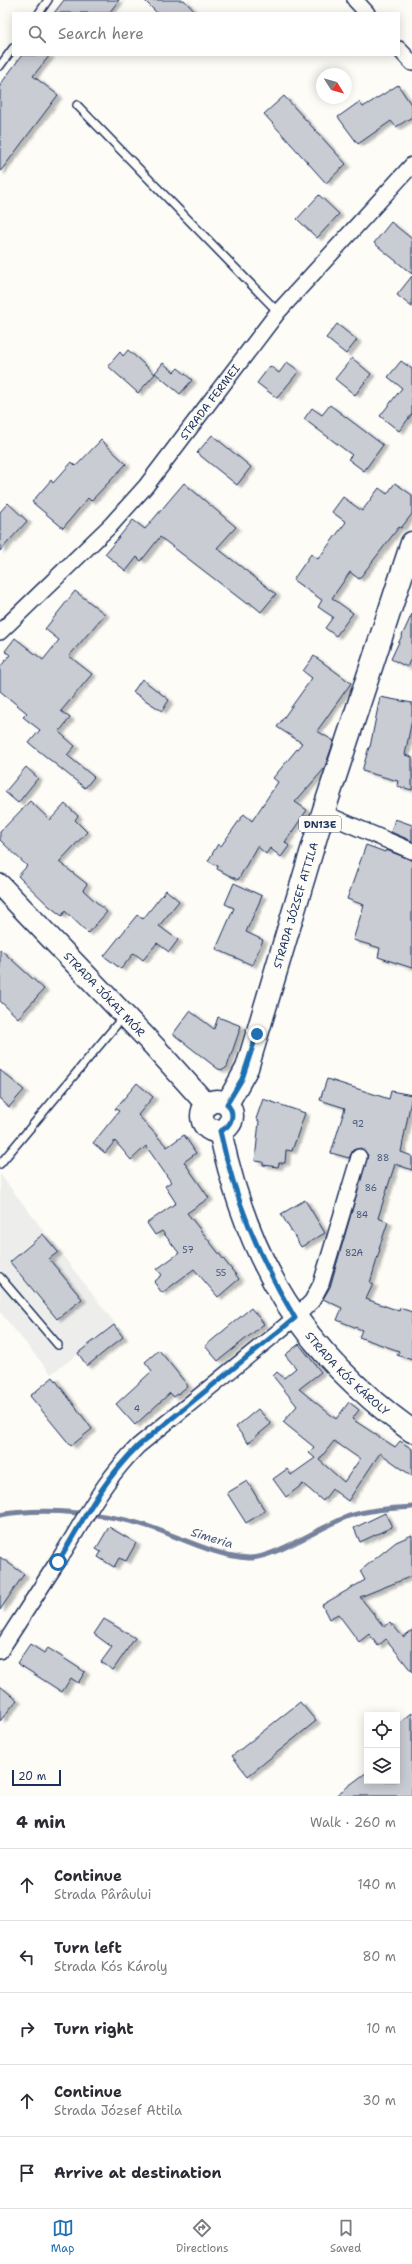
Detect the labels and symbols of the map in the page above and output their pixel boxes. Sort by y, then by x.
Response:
north arrow [316,68,352,104]
street label: STRADA FERMEI [177,362,244,443]
road number: DN13E [299,816,341,832]
street label: STRADA JÓZSEF ATTILA [270,840,322,970]
street label: STRADA JÓKAI MÓR [60,949,148,1040]
route end [248,1025,266,1043]
house number: 92 [352,1118,364,1130]
house number: 88 [377,1152,389,1164]
house number: 86 [365,1182,377,1194]
house number: 84 [356,1209,368,1221]
house number: 57 [182,1244,194,1256]
house number: 82A [345,1247,364,1259]
house number: 55 [216,1267,226,1279]
street label: STRADA KÓS KÁROLY [302,1329,393,1419]
house number: 4 [134,1403,140,1415]
water label: Simeria [189,1524,235,1552]
route start [49,1553,67,1571]
scale bar [12,1768,61,1787]

